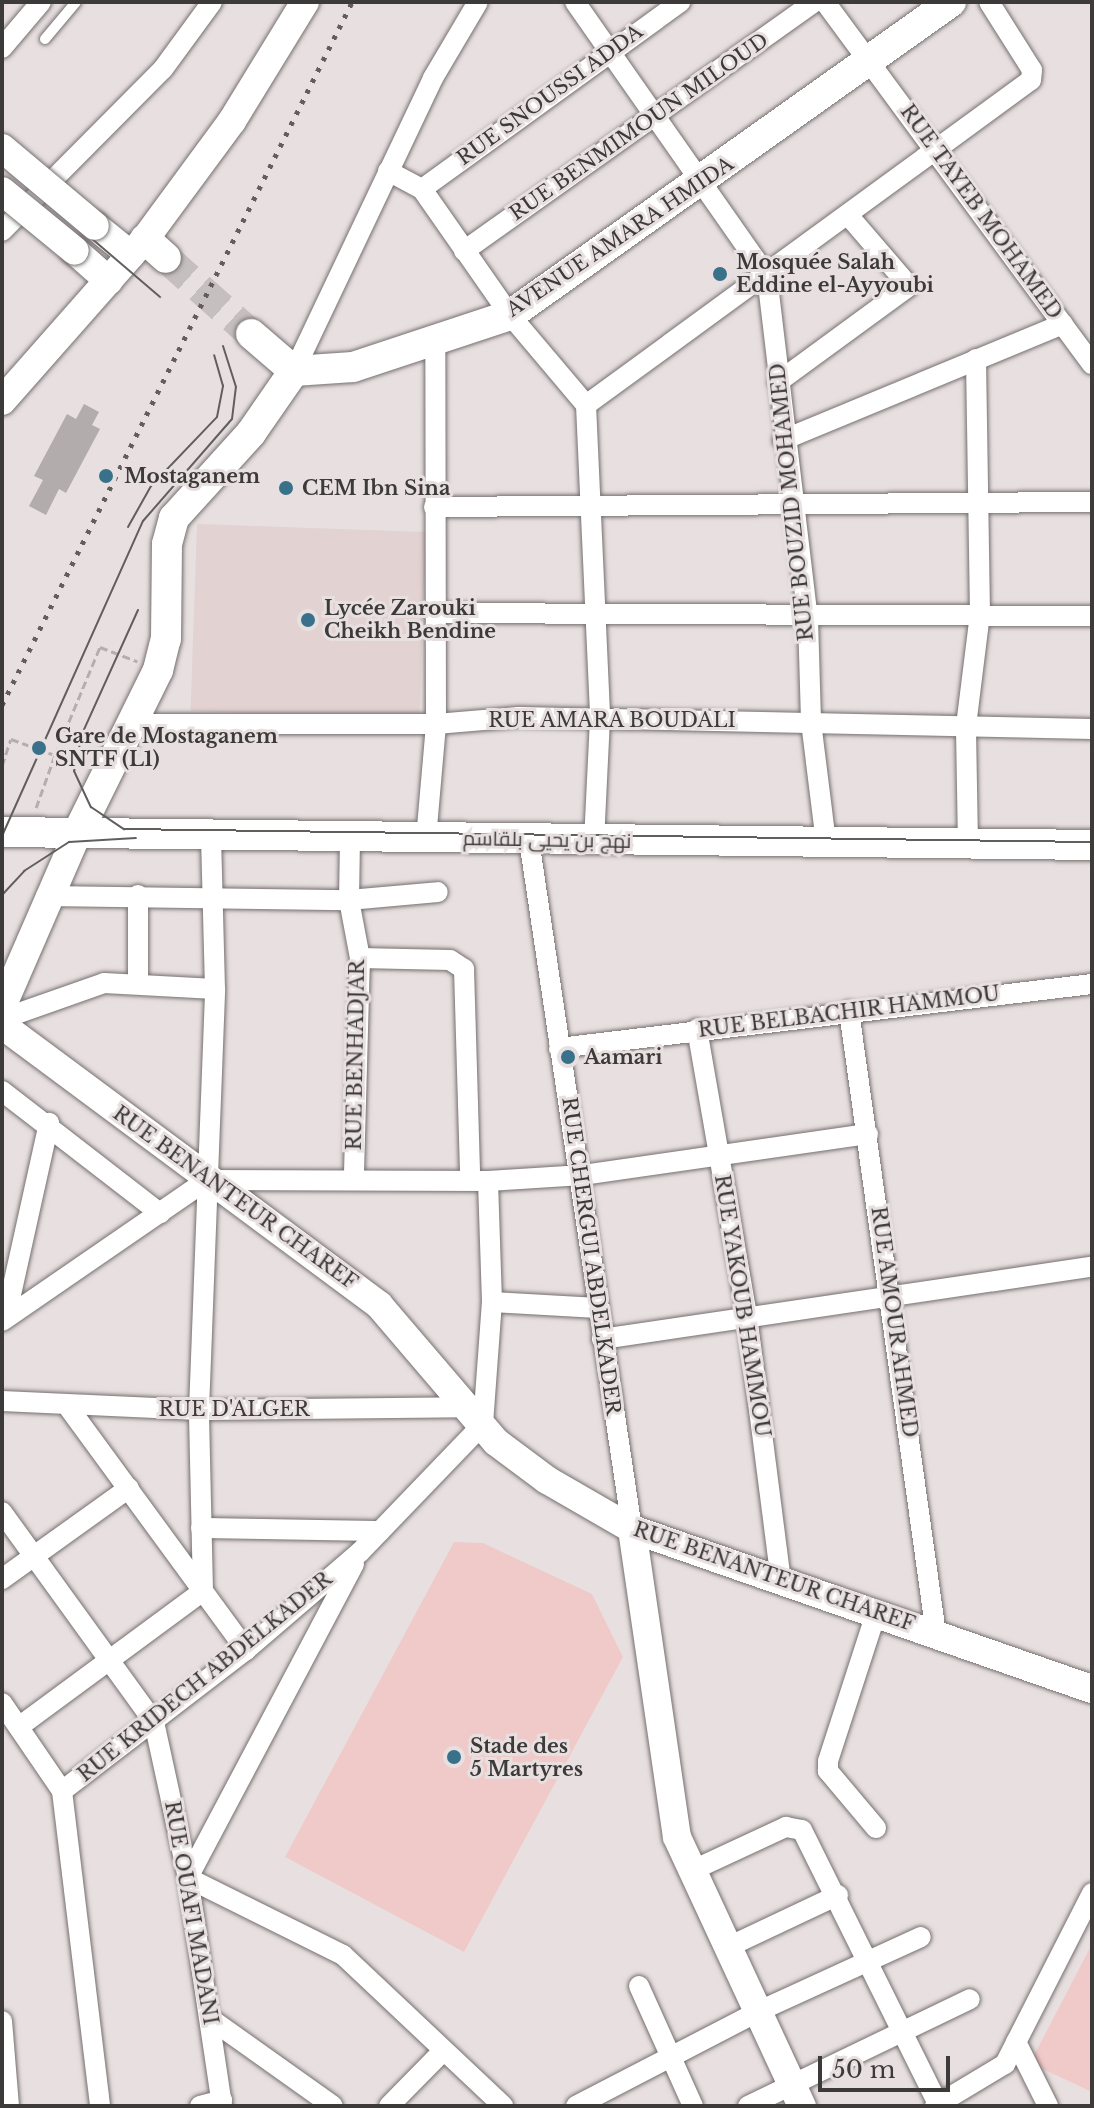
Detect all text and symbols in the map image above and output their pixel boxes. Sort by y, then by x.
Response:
street label: RUE SNOUSSI ADDA [452,19,648,171]
street label: RUE BENMIMOUN MILOUD [505,28,773,226]
street label: RUE TAYEB MOHAMED [895,100,1067,324]
street label: AVENUE AMARA HMIDA [501,151,739,323]
place label: Mosquée Salah Eddine el-Ayyoubi [736,250,934,297]
marker: Mosquée Salah Eddine el-Ayyoubi [711,265,729,283]
street label: RUE BOUZID MOHAMED [765,362,819,642]
place label: Mostaganem [124,464,260,488]
marker: Mostaganem [95,465,117,487]
place label: CEM Ibn Sina [302,476,450,500]
marker: CEM Ibn Sina [277,479,295,497]
place label: Lycée Zarouki Cheikh Bendine [324,596,496,643]
marker: Lycée Zarouki Cheikh Bendine [299,611,317,629]
street label: RUE AMARA BOUDALI [487,708,737,732]
place label: Gare de Mostaganem SNTF (L1) [55,724,278,771]
marker: Gare de Mostaganem SNTF (L1) [30,739,48,757]
street label: نهج بن يحيى بلقاسم [463,827,631,853]
street label: RUE BENHADJAR [342,959,370,1151]
street label: RUE BELBACHIR HAMMOU [696,982,1002,1042]
place label: Aamari [584,1045,662,1069]
marker: Aamari [559,1048,577,1066]
street label: RUE CHERGUI ABDELKADER [557,1095,625,1417]
street label: RUE BENANTEUR CHAREF [108,1101,362,1295]
street label: RUE YAKOUB HAMMOU [709,1173,775,1439]
street label: RUE AMOUR AHMED [866,1204,922,1440]
street label: RUE D'ALGER [159,1397,309,1421]
street label: RUE BENANTEUR CHAREF [630,1517,918,1637]
street label: RUE KRIDECH ABDELKADER [73,1567,337,1787]
place label: Stade des 5 Martyres [470,1734,583,1781]
marker: Stade des 5 Martyres [445,1748,463,1766]
street label: RUE OUAFI MADANI [159,1799,223,2027]
scale bar [822,2040,954,2090]
text: 50 m [832,2055,895,2084]

